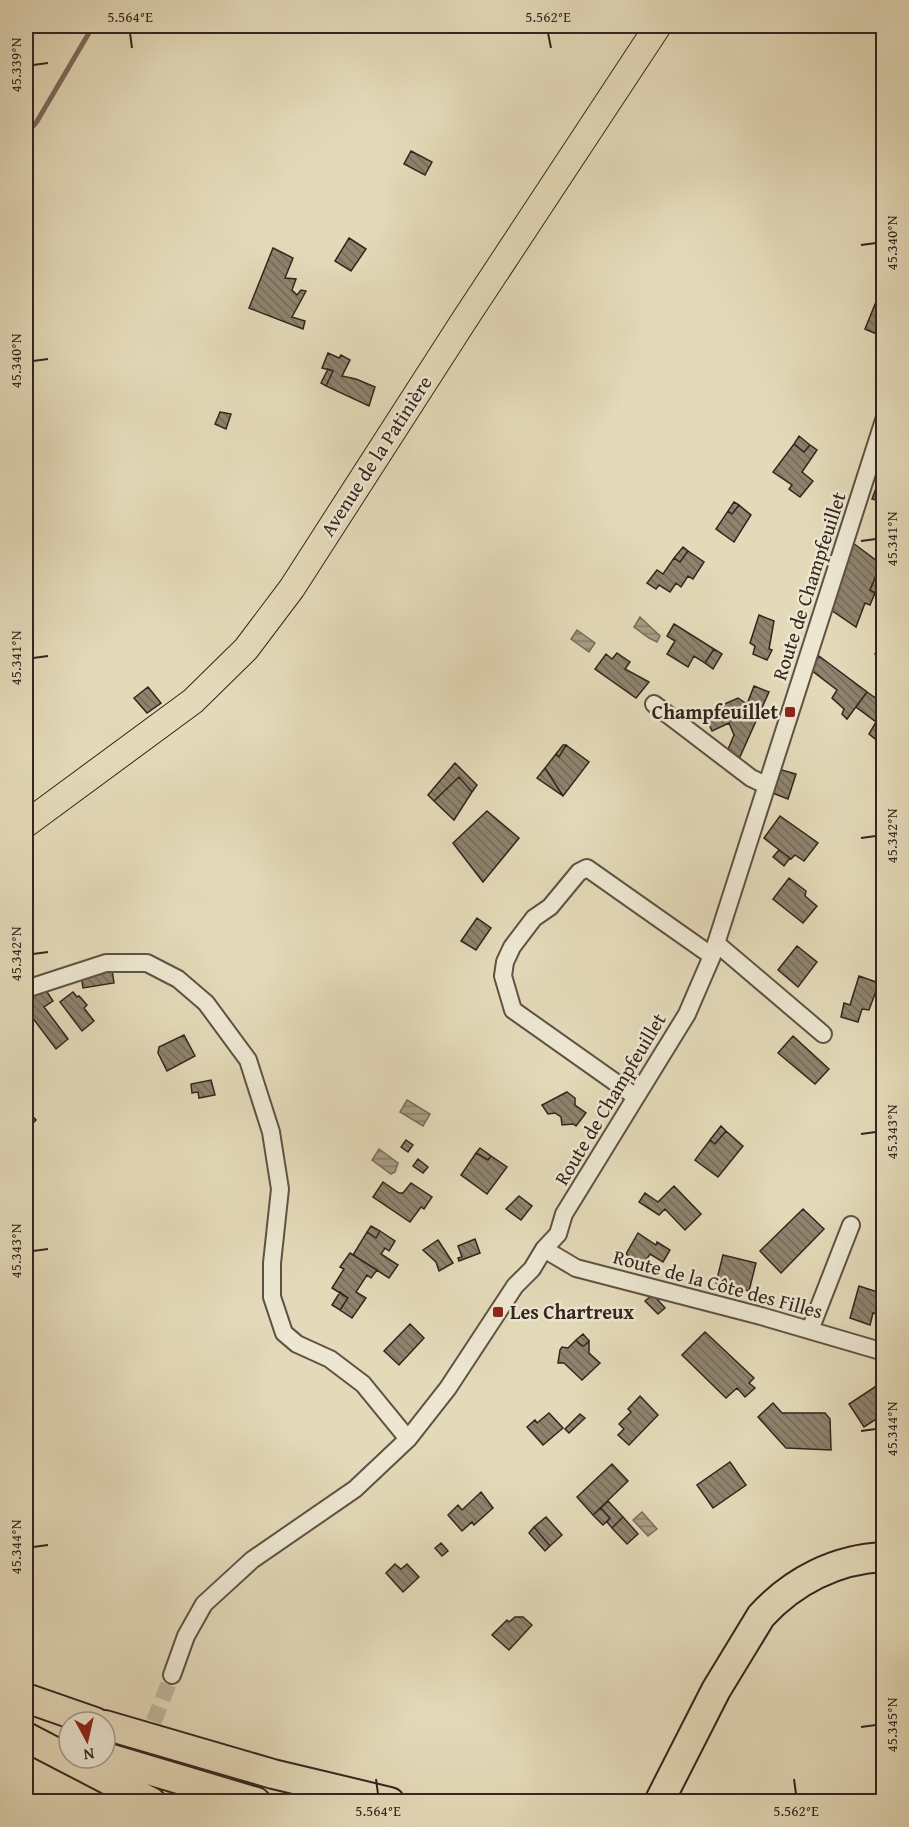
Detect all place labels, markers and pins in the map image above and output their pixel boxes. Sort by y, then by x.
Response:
place label: Champfeuillet [652,697,778,726]
marker: Champfeuillet [783,705,797,719]
place label: Les Chartreux [510,1297,635,1326]
marker: Les Chartreux [491,1305,505,1319]

